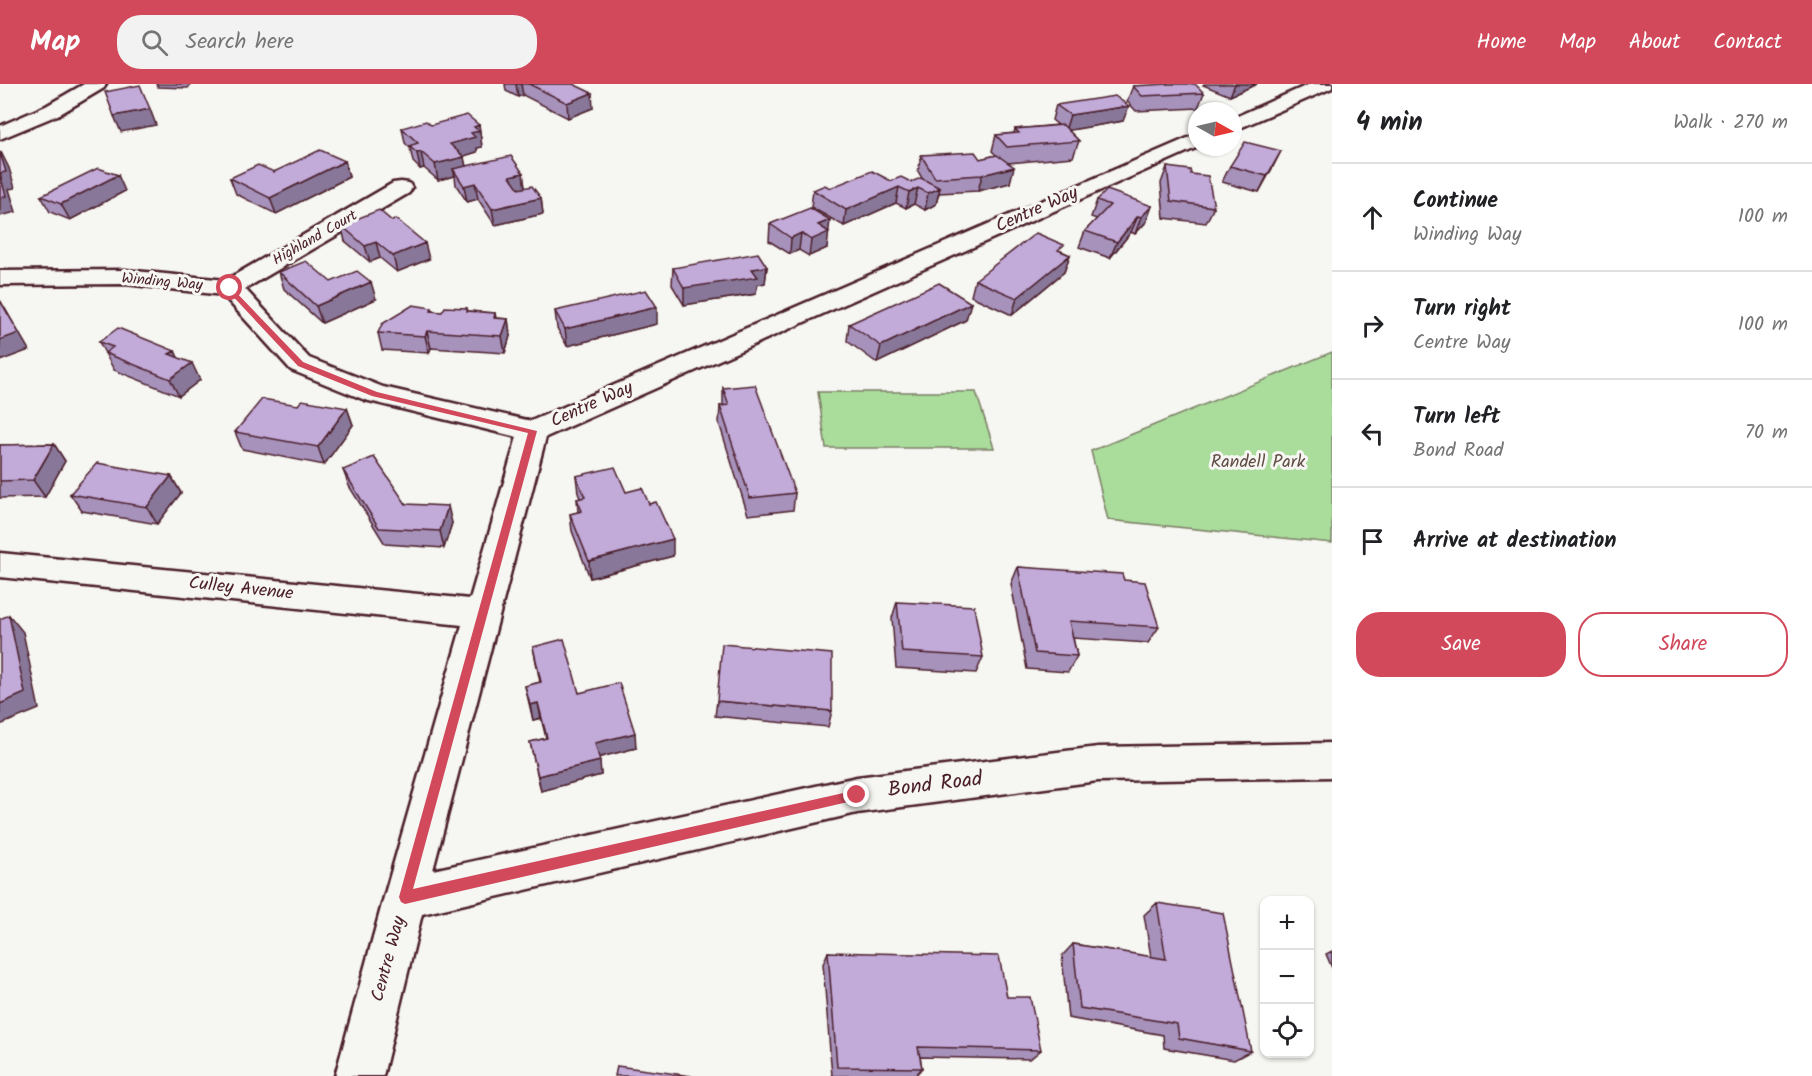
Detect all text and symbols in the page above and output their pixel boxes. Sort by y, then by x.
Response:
search box [117,15,537,69]
text: Map [30,20,81,65]
text: Search here [186,25,294,60]
icon: search [138,26,171,59]
text: Home [1477,26,1526,59]
text: Map [1559,26,1596,59]
text: About [1629,26,1680,59]
text: Contact [1713,26,1782,59]
north arrow [1188,102,1242,156]
text: 4 min [1356,102,1423,144]
text: Walk · 270 m [1673,107,1788,139]
street label: Centre Way [991,179,1083,241]
text: Continue [1413,184,1498,219]
icon: ahead [1356,201,1389,234]
text: 100 m [1738,201,1788,233]
street label: Highland Court [268,204,362,272]
text: Winding Way [1413,219,1521,251]
street label: Winding Way [120,267,204,298]
route start [216,274,242,300]
text: Turn right [1413,292,1511,327]
icon: right [1356,309,1389,342]
text: 100 m [1738,309,1788,341]
text: Centre Way [1413,327,1510,359]
street label: Centre Way [546,374,638,436]
text: Turn left [1413,400,1500,435]
icon: left [1356,417,1389,450]
text: 70 m [1745,417,1788,449]
text: Bond Road [1413,435,1504,467]
park label: Randell Park [1211,448,1306,477]
text: Arrive at destination [1413,524,1616,559]
icon: arrive [1356,525,1389,558]
street label: Culley Avenue [187,569,295,609]
button: Save [1356,612,1566,677]
button: Share [1578,612,1788,677]
street label: Bond Road [886,763,985,807]
route end [843,781,869,807]
map controls [1260,896,1314,1058]
button: + [1260,896,1314,950]
street label: Centre Way [364,912,414,1005]
button: − [1260,950,1314,1004]
button: locate [1260,1004,1314,1058]

